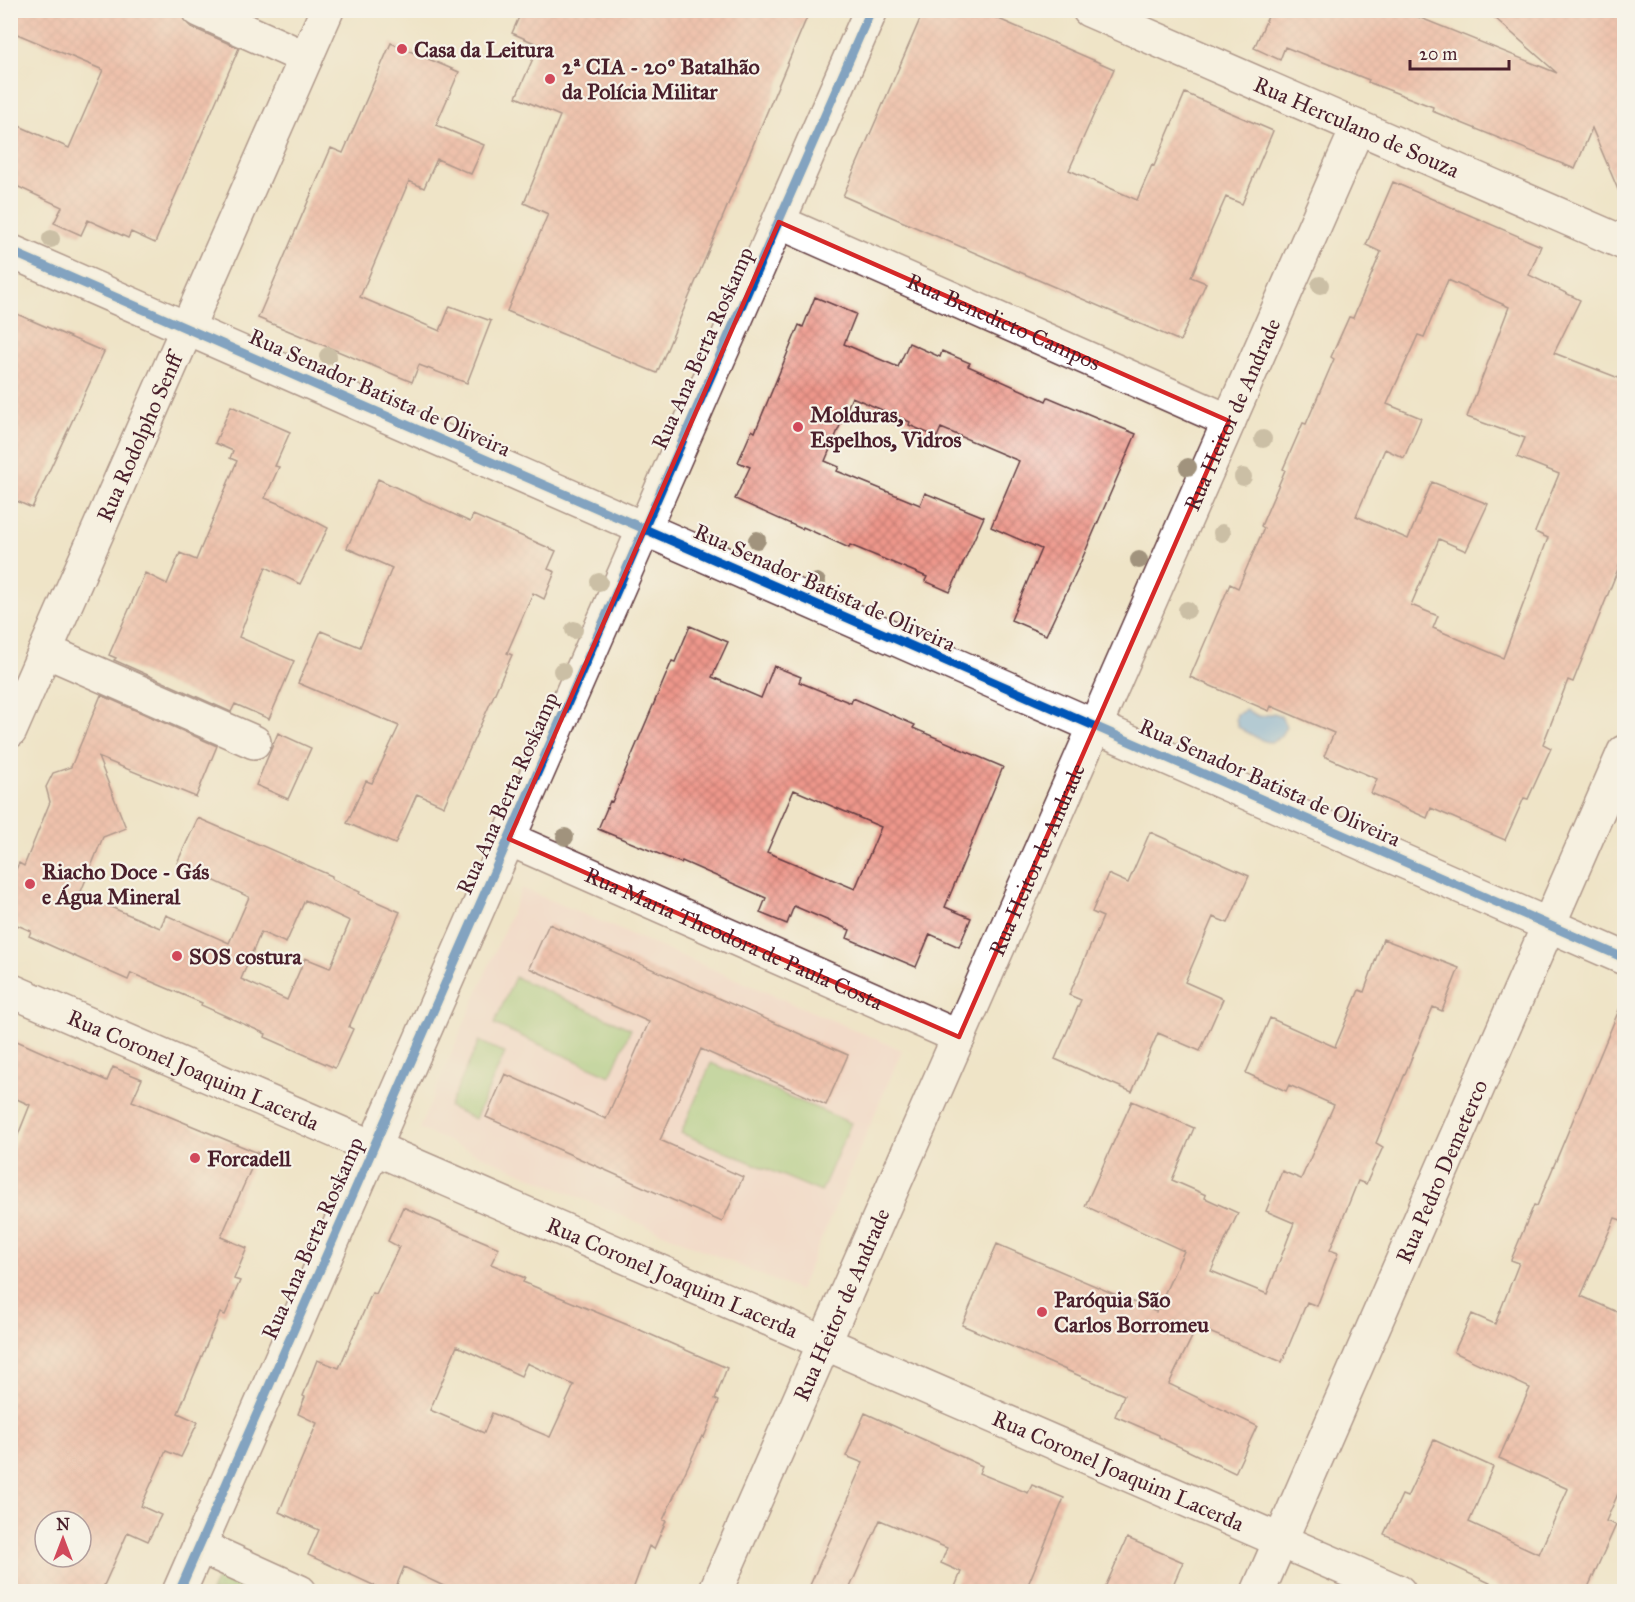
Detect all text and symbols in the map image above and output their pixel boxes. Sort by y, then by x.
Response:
scale bar [1410,33,1509,71]
place label: Casa da Leitura [414,36,555,63]
marker: Casa da Leitura [395,42,409,56]
text: 20 m [1419,43,1457,65]
place label: 2ª CIA - 20º Batalhão da Polícia Militar [562,53,760,105]
street label: Rua Herculano de Souza [1250,70,1464,184]
marker: 2ª CIA - 20º Batalhão da Polícia Militar [543,72,557,86]
street label: Rua Ana Berta Roskamp [646,243,759,454]
street label: Rua Benedicto Campos [903,267,1105,377]
street label: Rua Heitor de Andrade [1178,314,1286,515]
street label: Rua Senador Batista de Oliveira [245,323,515,463]
street label: Rua Rodolpho Senff [91,345,190,526]
place label: Molduras, Espelhos, Vidros [810,401,961,453]
marker: Molduras, Espelhos, Vidros [791,420,805,434]
street label: Rua Senador Batista de Oliveira [690,518,960,658]
street label: Rua Ana Berta Roskamp [451,688,564,899]
street label: Rua Senador Batista de Oliveira [1135,713,1405,853]
street label: Rua Heitor de Andrade [983,759,1091,960]
place label: Riacho Doce - Gás e Água Mineral [42,858,209,910]
street label: Rua Maria Theodora de Paula Costa [581,861,888,1016]
marker: Riacho Doce - Gás e Água Mineral [23,877,37,891]
place label: SOS costura [189,943,302,970]
marker: SOS costura [170,949,184,963]
street label: Rua Coronel Joaquim Lacerda [63,1004,324,1137]
street label: Rua Pedro Demeterco [1390,1076,1494,1267]
street label: Rua Ana Berta Roskamp [256,1133,369,1344]
place label: Forcadell [207,1145,292,1172]
marker: Forcadell [188,1151,202,1165]
street label: Rua Heitor de Andrade [788,1204,896,1405]
street label: Rua Coronel Joaquim Lacerda [542,1211,803,1344]
place label: Paróquia São Carlos Borromeu [1054,1286,1209,1338]
marker: Paróquia São Carlos Borromeu [1035,1305,1049,1319]
street label: Rua Coronel Joaquim Lacerda [988,1404,1249,1537]
north arrow [33,1509,93,1569]
text: N [56,1515,70,1534]

